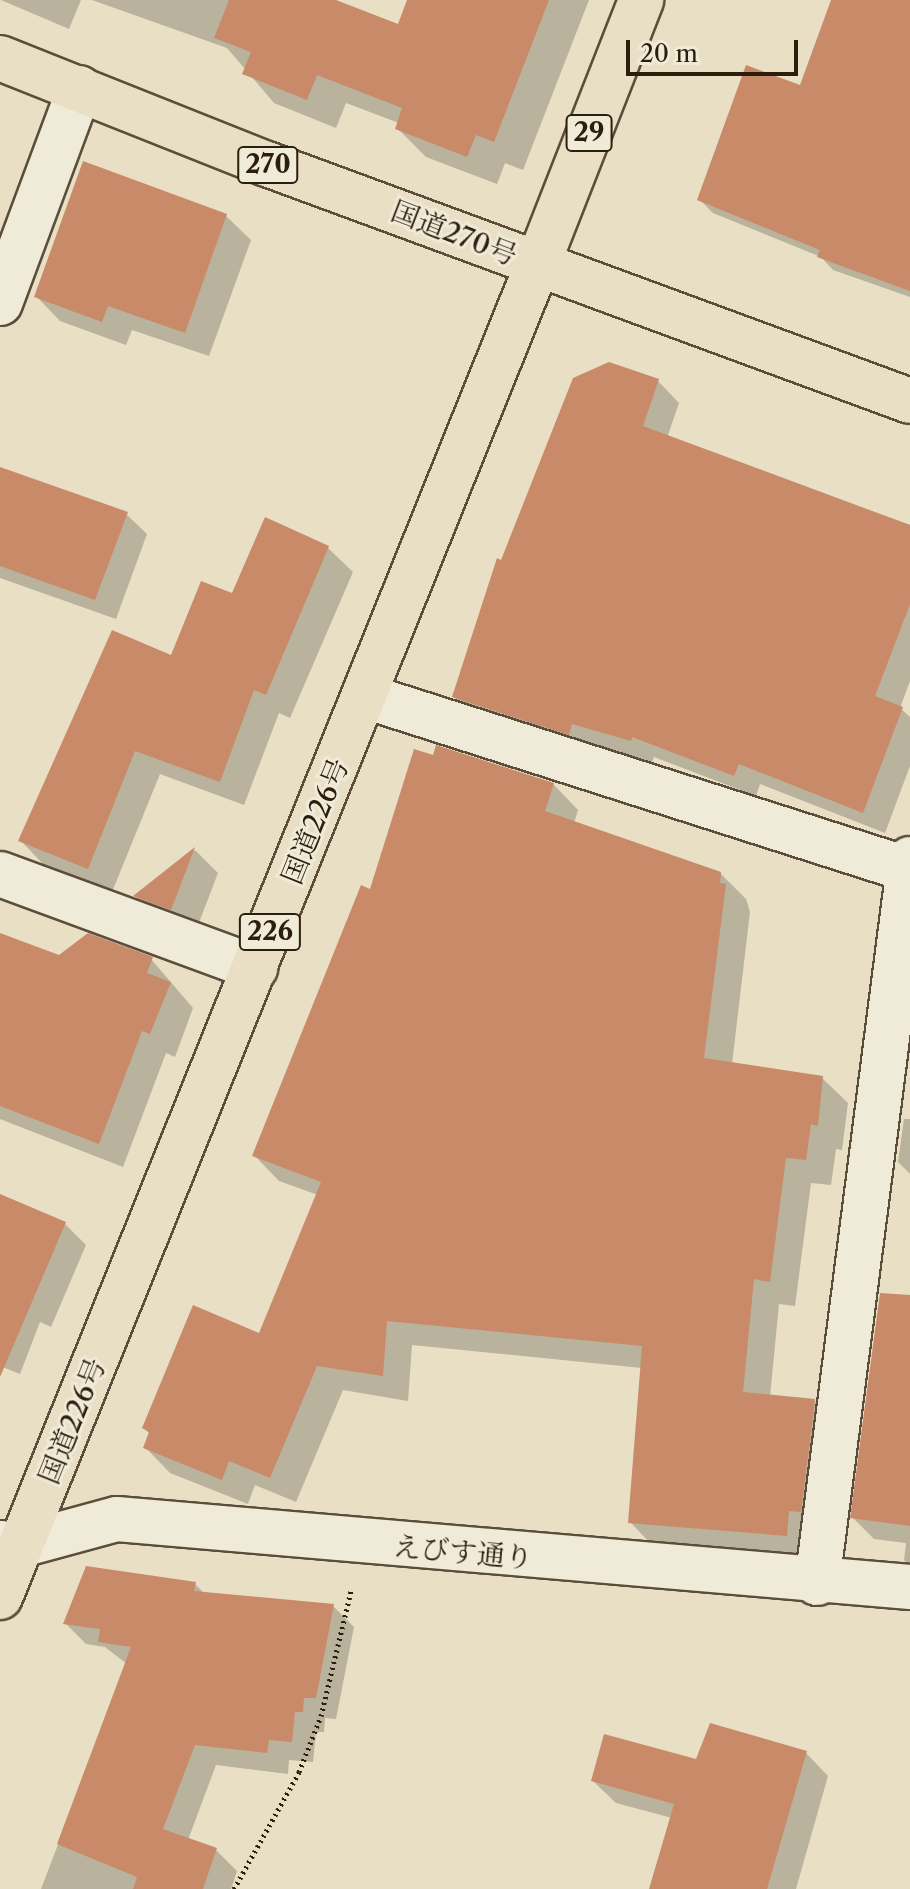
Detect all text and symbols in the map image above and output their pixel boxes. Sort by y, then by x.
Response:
scale bar [630,24,802,74]
text: 20 m [640,39,698,68]
road number: 29 [565,111,613,155]
road number: 270 [236,143,300,187]
street label: 国道270号 [387,194,521,272]
street label: 国道226号 [275,753,355,889]
road number: 226 [238,910,302,954]
street label: 国道226号 [32,1353,112,1489]
street label: えびす通り [392,1529,534,1575]

